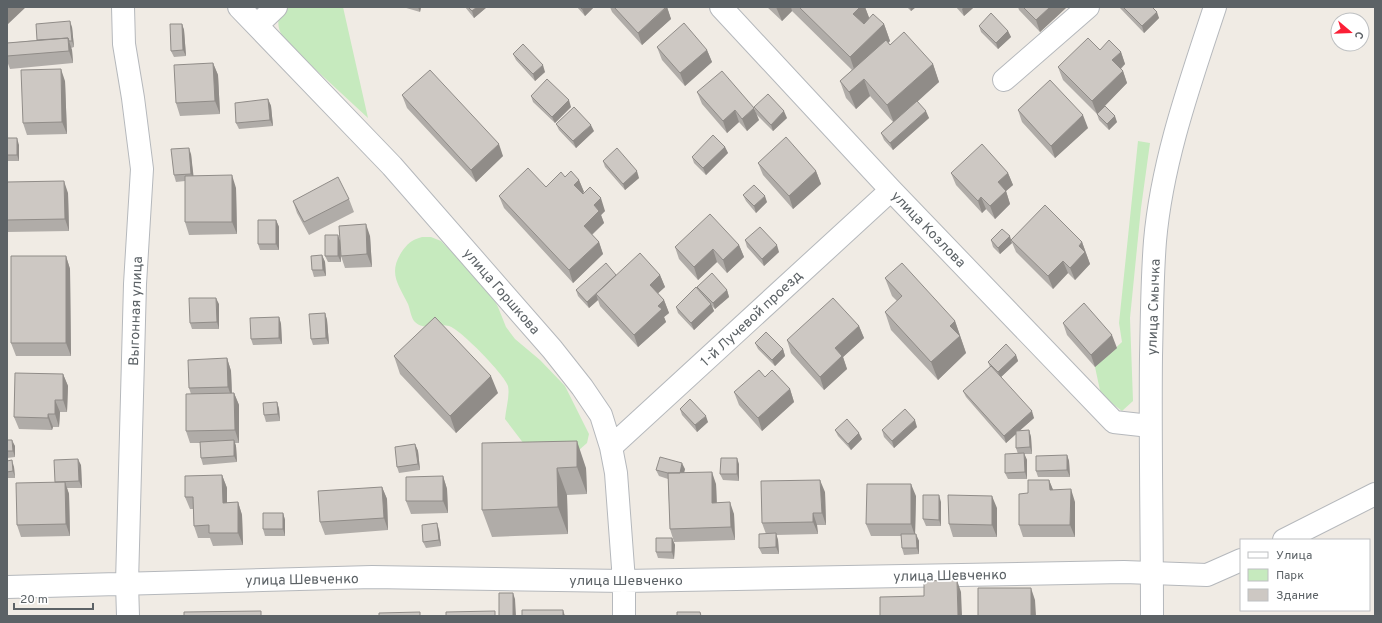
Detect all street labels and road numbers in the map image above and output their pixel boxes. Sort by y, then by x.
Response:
street label: улица Козлова [887,188,969,272]
street label: улица Горшкова [459,245,543,339]
street label: Выгонная улица [126,256,147,366]
street label: улица Смычка [1144,259,1165,356]
street label: 1-й Лучевой проезд [698,268,806,371]
street label: улица Шевченко [893,567,1007,586]
street label: улица Шевченко [245,571,359,590]
street label: улица Шевченко [569,573,683,590]

